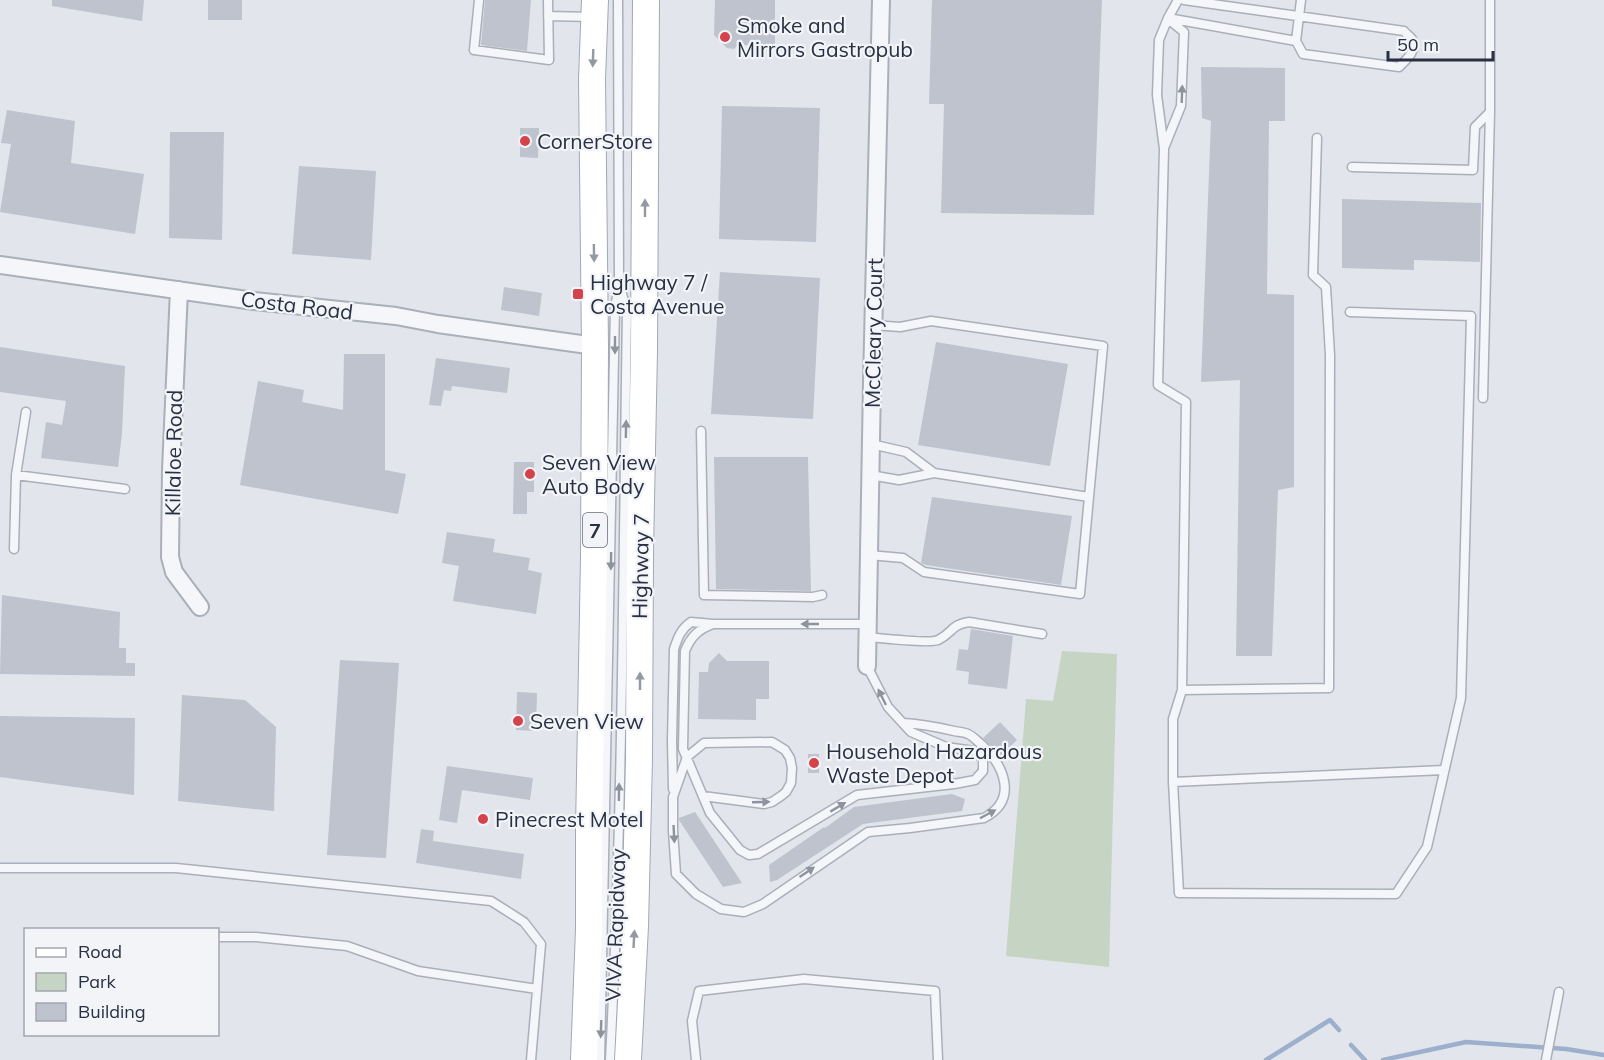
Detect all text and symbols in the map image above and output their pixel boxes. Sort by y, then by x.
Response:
place label: Smoke and Mirrors Gastropub [737,12,913,62]
scale bar [1388,24,1493,62]
marker: Smoke and Mirrors Gastropub [718,30,732,44]
text: 50 m [1397,33,1439,56]
one-way arrow [588,49,597,68]
one-way arrow [1177,84,1186,103]
place label: CornerStore [537,128,653,154]
marker: CornerStore [518,134,532,148]
one-way arrow [640,198,650,217]
one-way arrow [589,244,599,263]
street label: McCleary Court [859,258,887,408]
place label: Highway 7 / Costa Avenue [590,269,725,319]
street label: Costa Road [239,285,355,325]
marker: Highway 7 / Costa Avenue [571,287,585,301]
one-way arrow [610,335,620,354]
street label: Killaloe Road [159,390,187,516]
one-way arrow [621,419,630,438]
place label: Seven View Auto Body [542,449,656,499]
marker: Seven View Auto Body [523,467,537,481]
road number: 7 [583,513,607,547]
street label: Highway 7 [626,513,654,619]
one-way arrow [606,551,615,570]
one-way arrow [800,619,819,629]
one-way arrow [635,671,645,690]
one-way arrow [878,688,887,705]
place label: Seven View [530,708,644,734]
marker: Seven View [511,714,525,728]
place label: Household Hazardous Waste Depot [826,738,1042,788]
marker: Household Hazardous Waste Depot [807,756,821,770]
one-way arrow [614,782,624,801]
one-way arrow [751,798,770,807]
one-way arrow [830,801,846,812]
place label: Pinecrest Motel [495,806,643,832]
one-way arrow [979,809,997,819]
marker: Pinecrest Motel [476,812,490,826]
one-way arrow [669,825,678,844]
street label: VIVA Rapidway [599,848,631,1002]
one-way arrow [799,866,815,878]
legend [24,928,219,1036]
one-way arrow [630,929,639,948]
text: Road [78,940,122,963]
text: Park [78,970,117,993]
text: Building [78,1000,146,1023]
one-way arrow [596,1019,606,1038]

